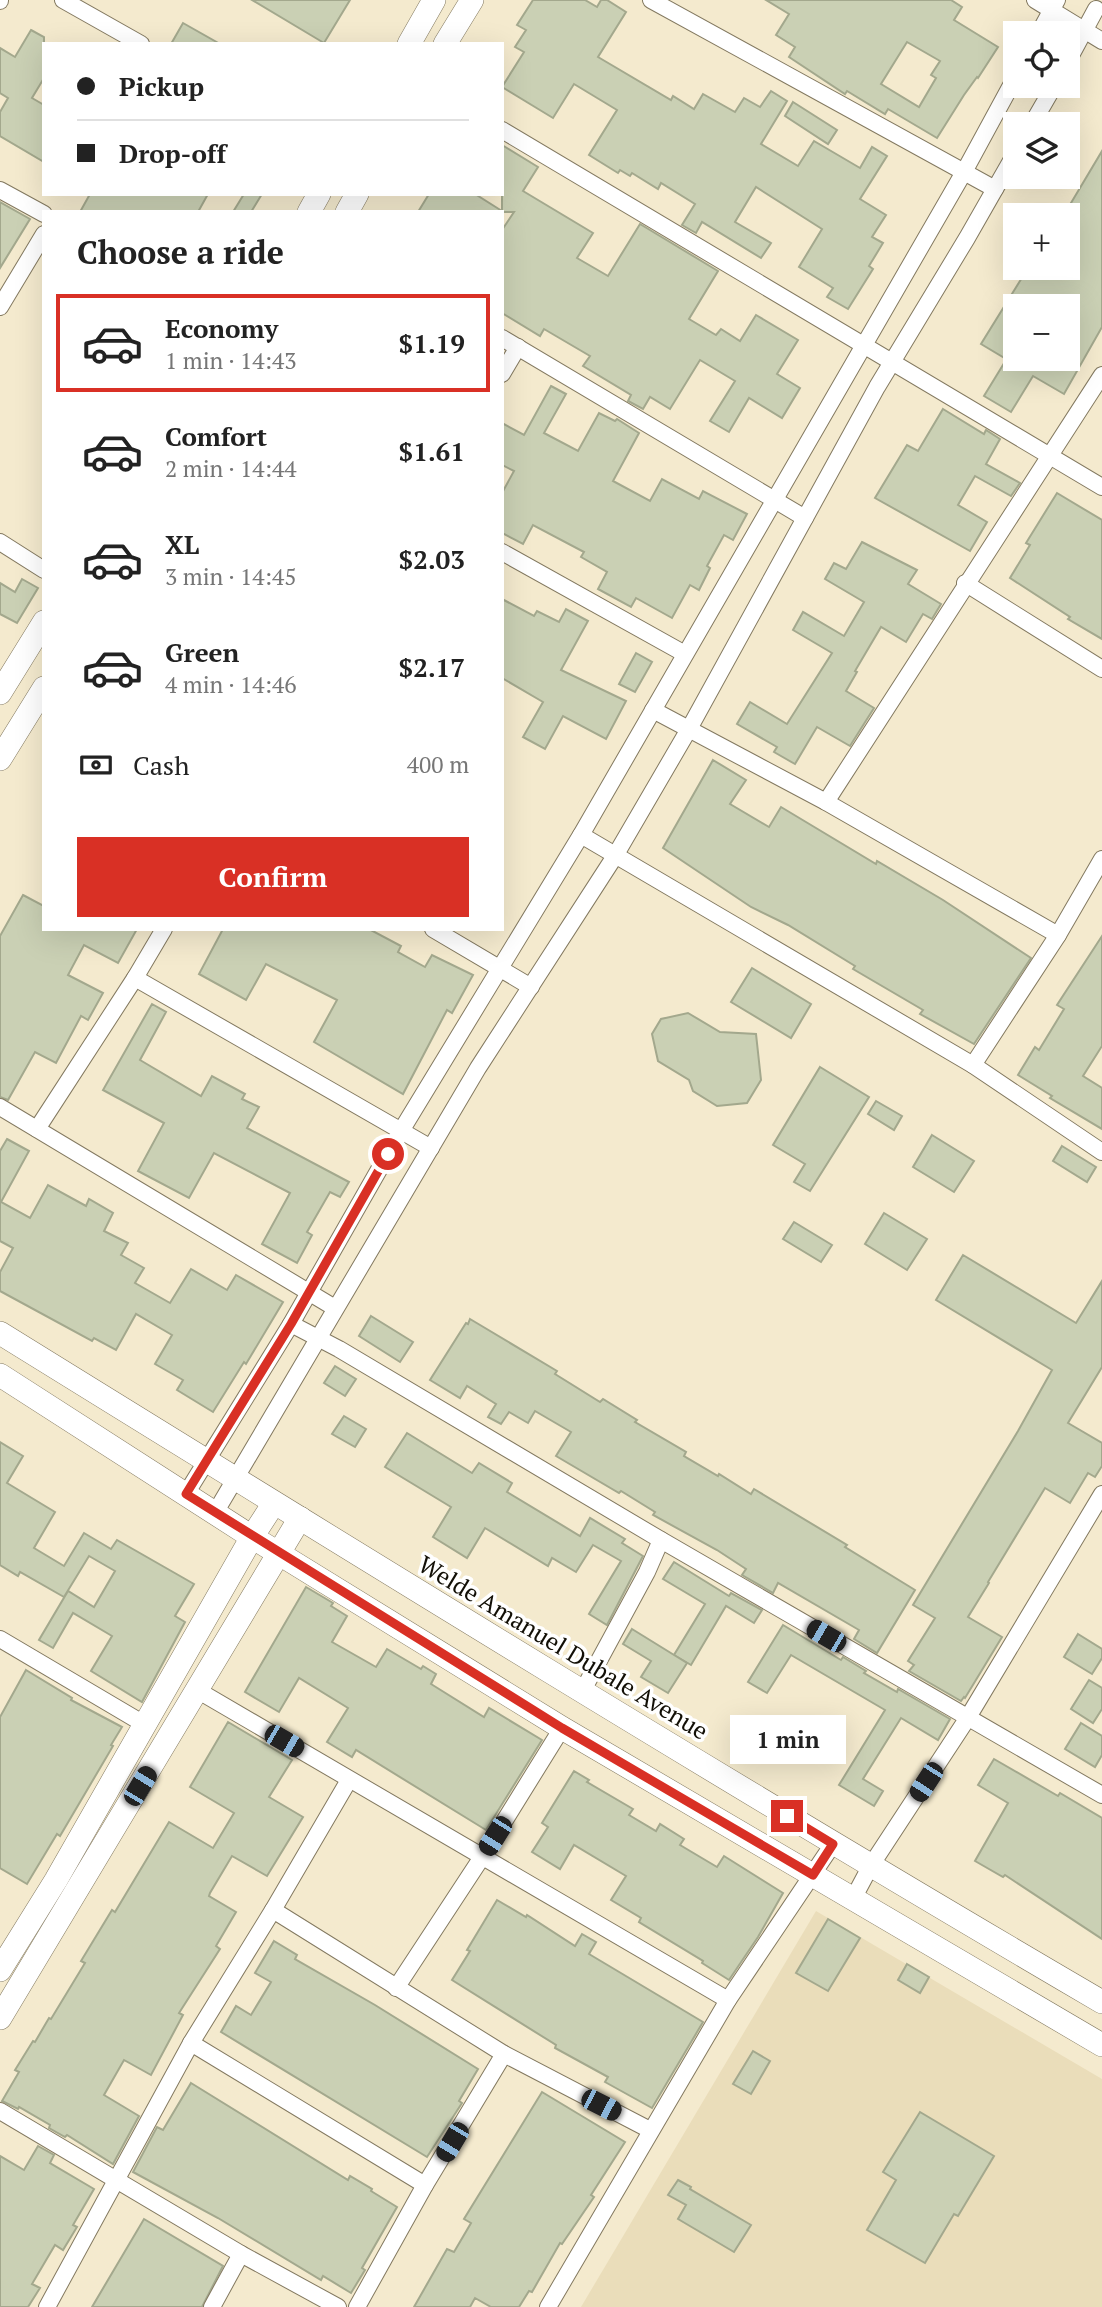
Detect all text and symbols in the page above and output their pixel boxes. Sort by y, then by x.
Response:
map controls [1003,21,1080,371]
button: locate [1003,21,1080,98]
text: Pickup [119,69,204,103]
button: layers [1003,112,1080,189]
text: Drop-off [119,136,226,170]
button: + [1003,203,1080,280]
text: Choose a ride [77,231,284,273]
button: − [1003,294,1080,371]
text: Economy [165,311,278,345]
icon: car [81,312,144,375]
text: $1.19 [399,326,465,360]
text: 1 min · 14:43 [165,345,297,376]
text: Comfort [165,419,267,453]
icon: car [81,420,144,483]
text: $1.61 [399,434,465,468]
text: 2 min · 14:44 [165,453,297,484]
text: XL [165,527,199,561]
icon: car [81,528,144,591]
text: $2.03 [399,542,465,576]
text: 3 min · 14:45 [165,561,297,592]
text: Green [165,635,239,669]
icon: car [81,636,144,699]
text: $2.17 [399,650,465,684]
text: 4 min · 14:46 [165,669,297,700]
icon: cash [77,746,115,784]
text: Cash [133,748,189,782]
text: 400 m [407,749,469,780]
button: Confirm [77,837,469,917]
route start [372,1138,404,1170]
street label: Welde Amanuel Dubale Avenue [413,1548,714,1746]
car [803,1616,850,1656]
callout: 1 min [729,1714,845,1764]
car [261,1721,308,1761]
text: 1 min [757,1724,819,1755]
car [906,1759,947,1805]
car [121,1763,160,1809]
route end [771,1800,803,1832]
car [475,1813,516,1859]
car [578,2086,625,2124]
car [433,2119,472,2165]

